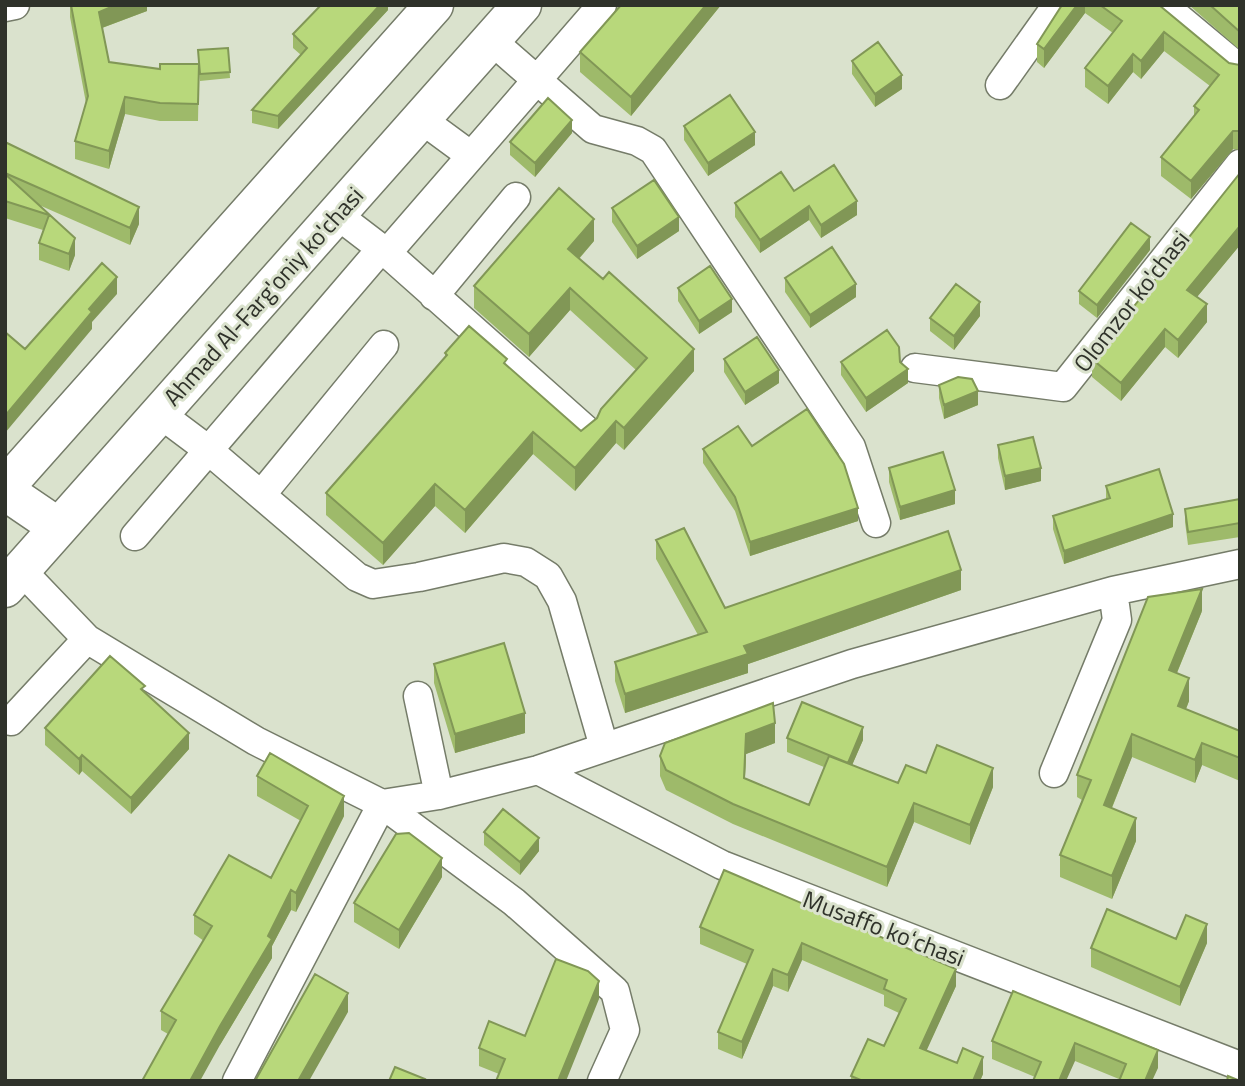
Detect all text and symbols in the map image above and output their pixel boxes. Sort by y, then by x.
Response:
street label: Ahmad Al-Farg'oniy ko'chasi [155,178,371,414]
street label: Olomzor ko'chasi [1064,222,1198,380]
street label: Musaffo koʻchasi [798,881,970,975]

